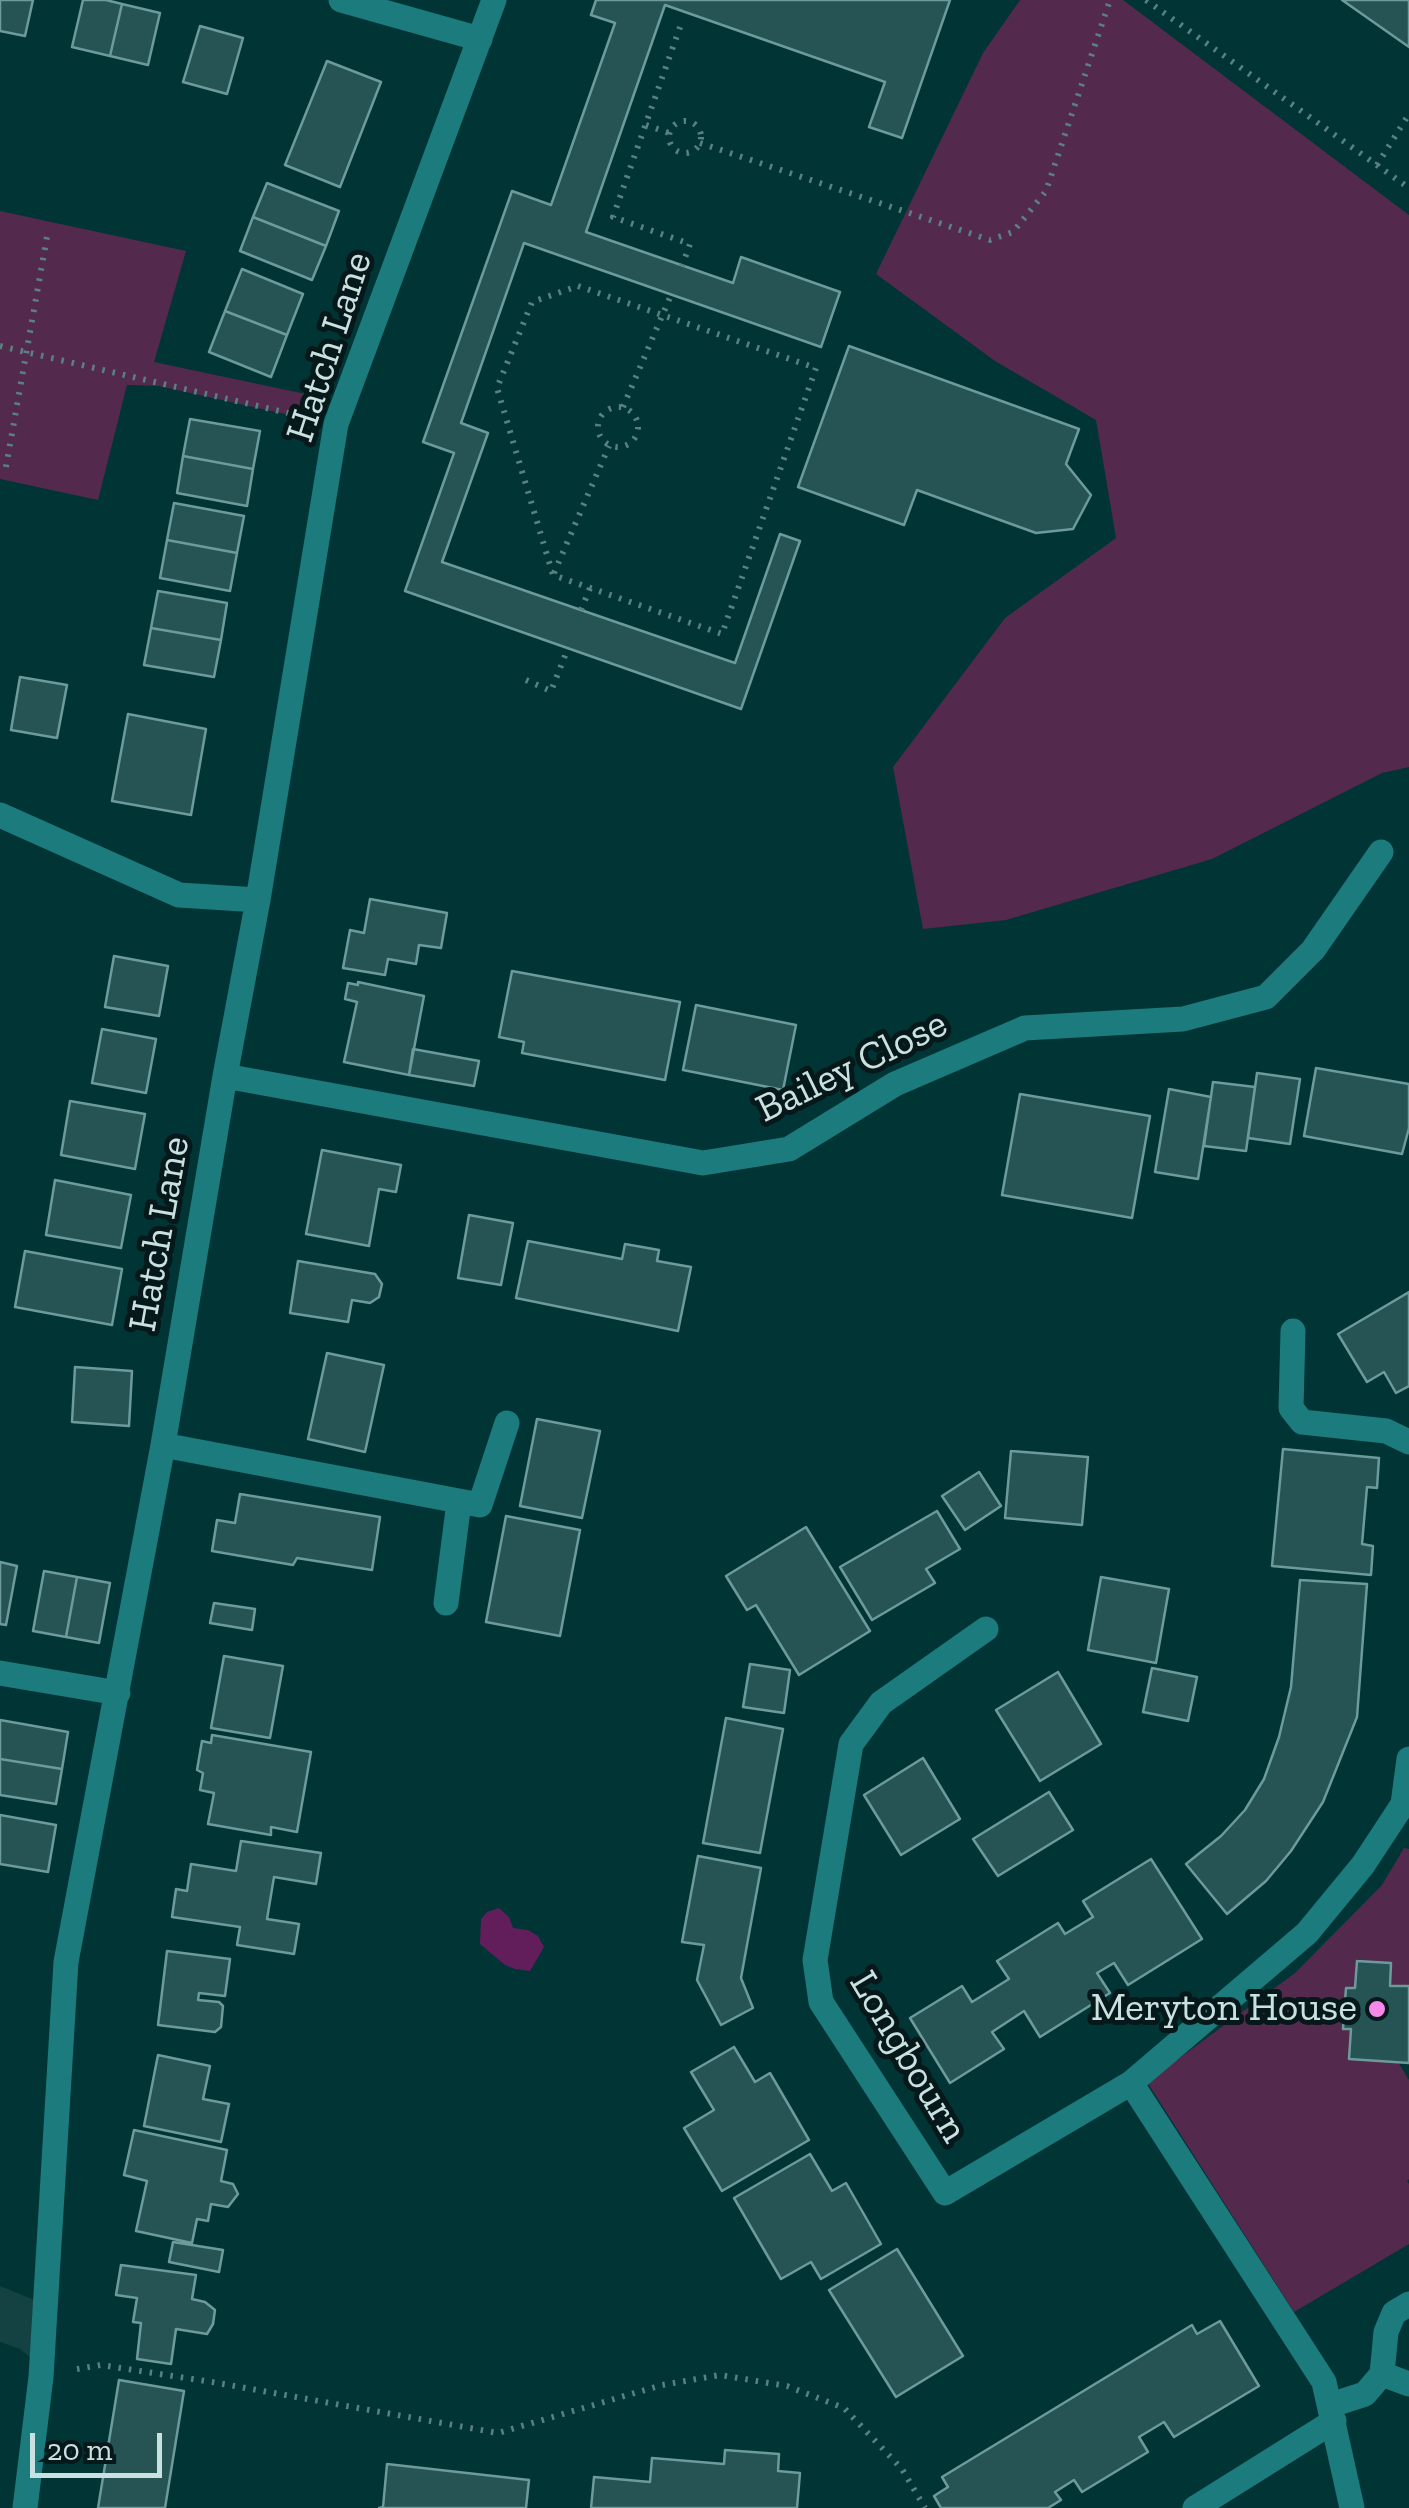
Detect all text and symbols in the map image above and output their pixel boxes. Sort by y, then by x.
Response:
street label: Hatch Lane [277,246,383,448]
street label: Bailey Close [749,1000,955,1134]
street label: Hatch Lane [119,1133,201,1335]
street label: Longbourn [838,1963,978,2151]
place label: Meryton House [1091,1985,1357,2033]
marker: Meryton House [1366,1998,1388,2020]
scale bar [35,2413,168,2475]
text: 20 m [47,2432,112,2468]

